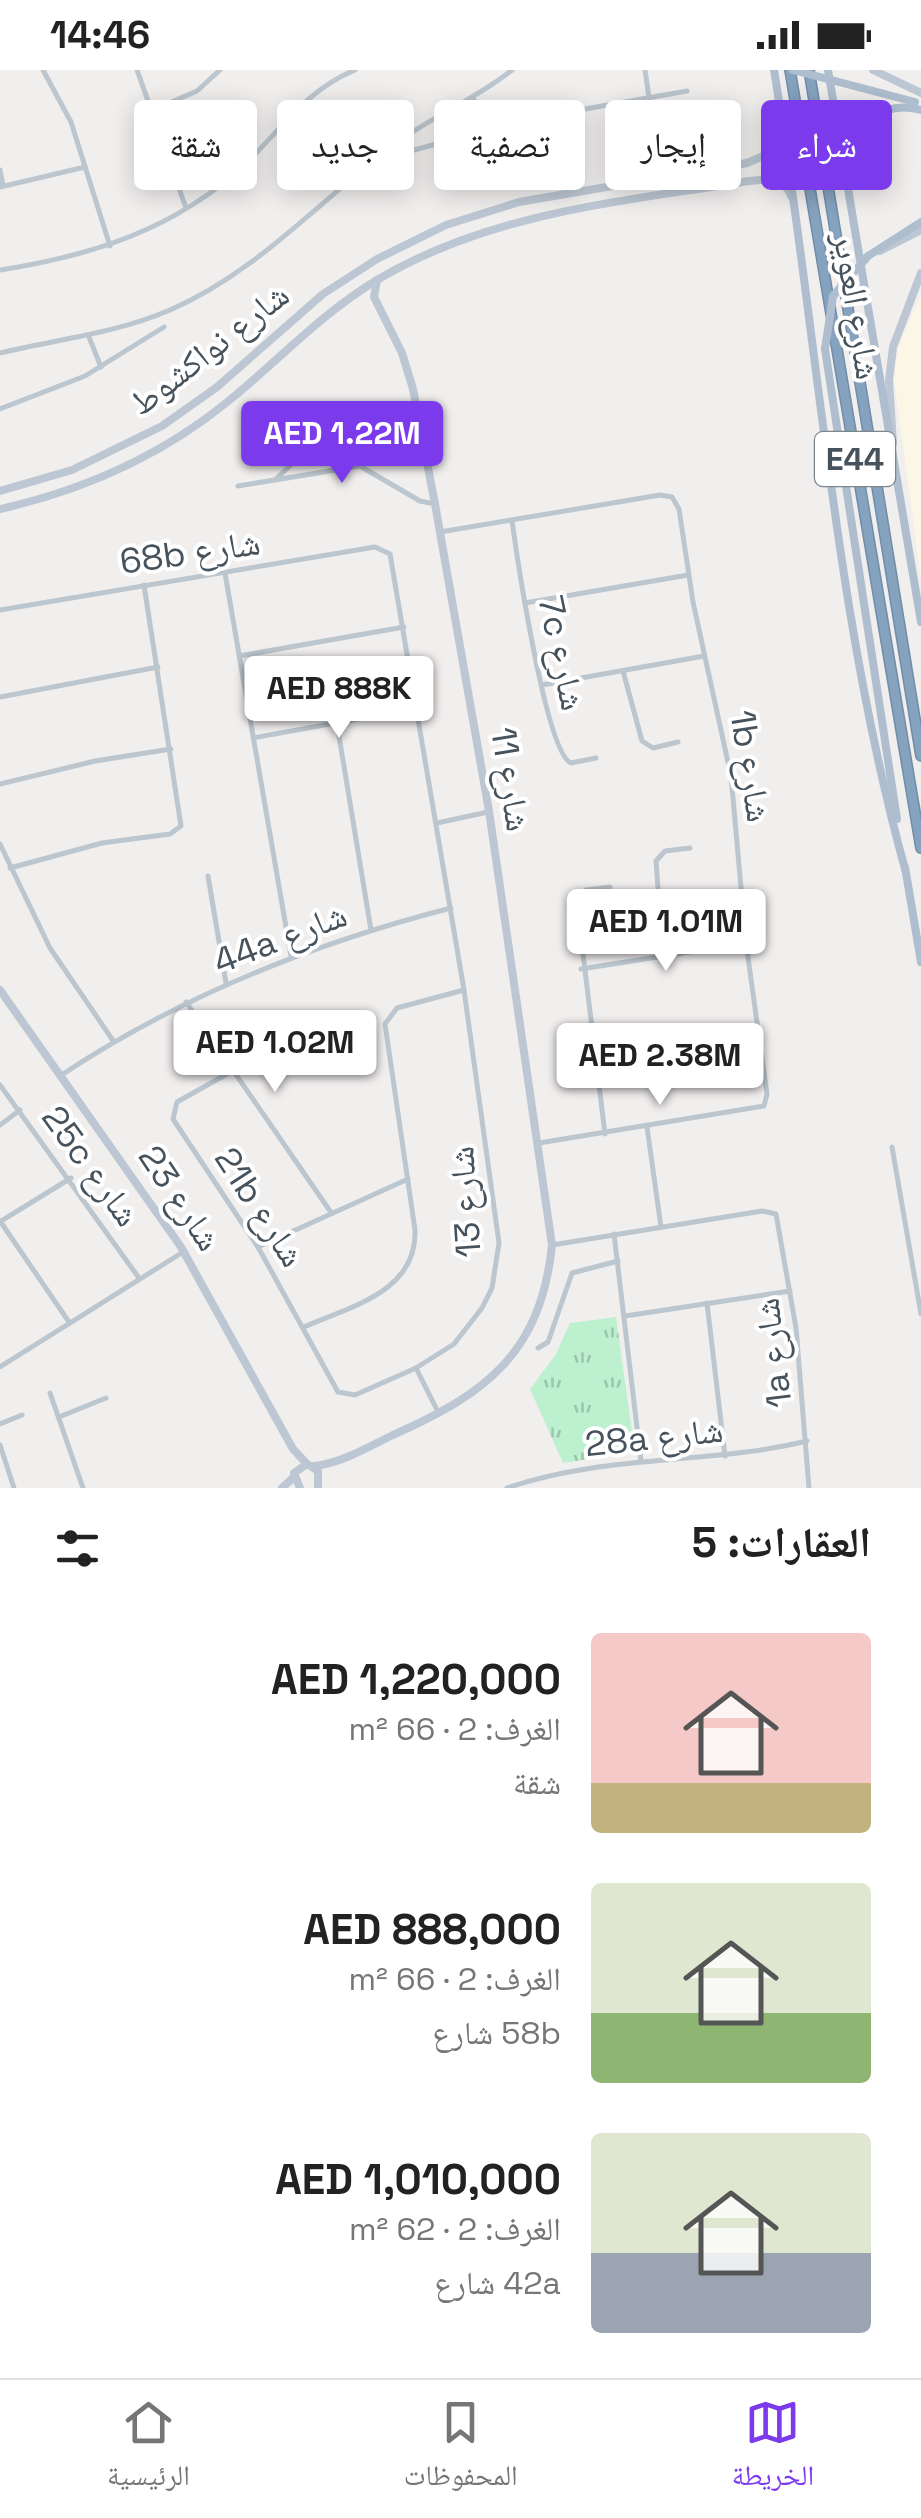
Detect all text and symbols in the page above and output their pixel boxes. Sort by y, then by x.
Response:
text: 14:46 [50,11,150,59]
chip: شقة [134,100,257,190]
chip: جديد [277,100,414,190]
chip: تصفية [434,100,585,190]
chip: إيجار [605,100,741,190]
chip: شراء [761,100,892,190]
street label: شارع العوير [824,228,890,383]
street label: شارع نواكشوط [120,273,298,425]
pin: AED 1.22M [228,401,456,486]
text: AED 1.22M [263,413,421,453]
road number: E44 [815,432,895,486]
street label: 68b شارع [117,520,263,584]
street label: 7c شارع [528,592,596,714]
pin: AED 888K [236,656,442,741]
text: AED 888K [266,668,412,708]
street label: 1b شارع [720,707,782,825]
street label: شارع 11 [481,724,541,834]
pin: AED 1.01M [552,889,780,974]
street label: 44a شارع [207,892,353,984]
text: AED 1.01M [589,901,743,941]
pin: AED 1.02M [161,1010,389,1095]
text: AED 1.02M [195,1022,355,1062]
pin: AED 2.38M [546,1023,774,1108]
text: AED 2.38M [579,1035,741,1075]
street label: 25c شارع [32,1097,150,1235]
street label: شارع 23 [129,1137,231,1259]
street label: 21b شارع [205,1139,315,1275]
street label: شارع 13 [439,1145,491,1259]
street label: 1a شارع [744,1296,802,1410]
street label: 28a شارع [583,1408,725,1466]
text: العقارات: 5 [692,1516,871,1569]
icon: filters [50,1521,105,1576]
text: AED 1,220,000 [271,1653,561,1706]
icon: home [671,1673,791,1793]
text: الغرف: 2 · 66 m² [349,1709,561,1749]
text: شقة [513,1763,561,1803]
text: AED 888,000 [303,1903,561,1956]
icon: home [671,1923,791,2043]
text: الغرف: 2 · 66 m² [349,1959,561,1999]
text: 58b شارع [432,2013,561,2053]
text: AED 1,010,000 [275,2153,561,2206]
icon: home [671,2173,791,2293]
text: الغرف: 2 · 62 m² [349,2209,561,2249]
text: 42a شارع [434,2263,561,2303]
tab: الرئيسية [107,2395,190,2503]
tab: المحفوظات [404,2395,518,2503]
tab: الخريطة [732,2395,814,2503]

